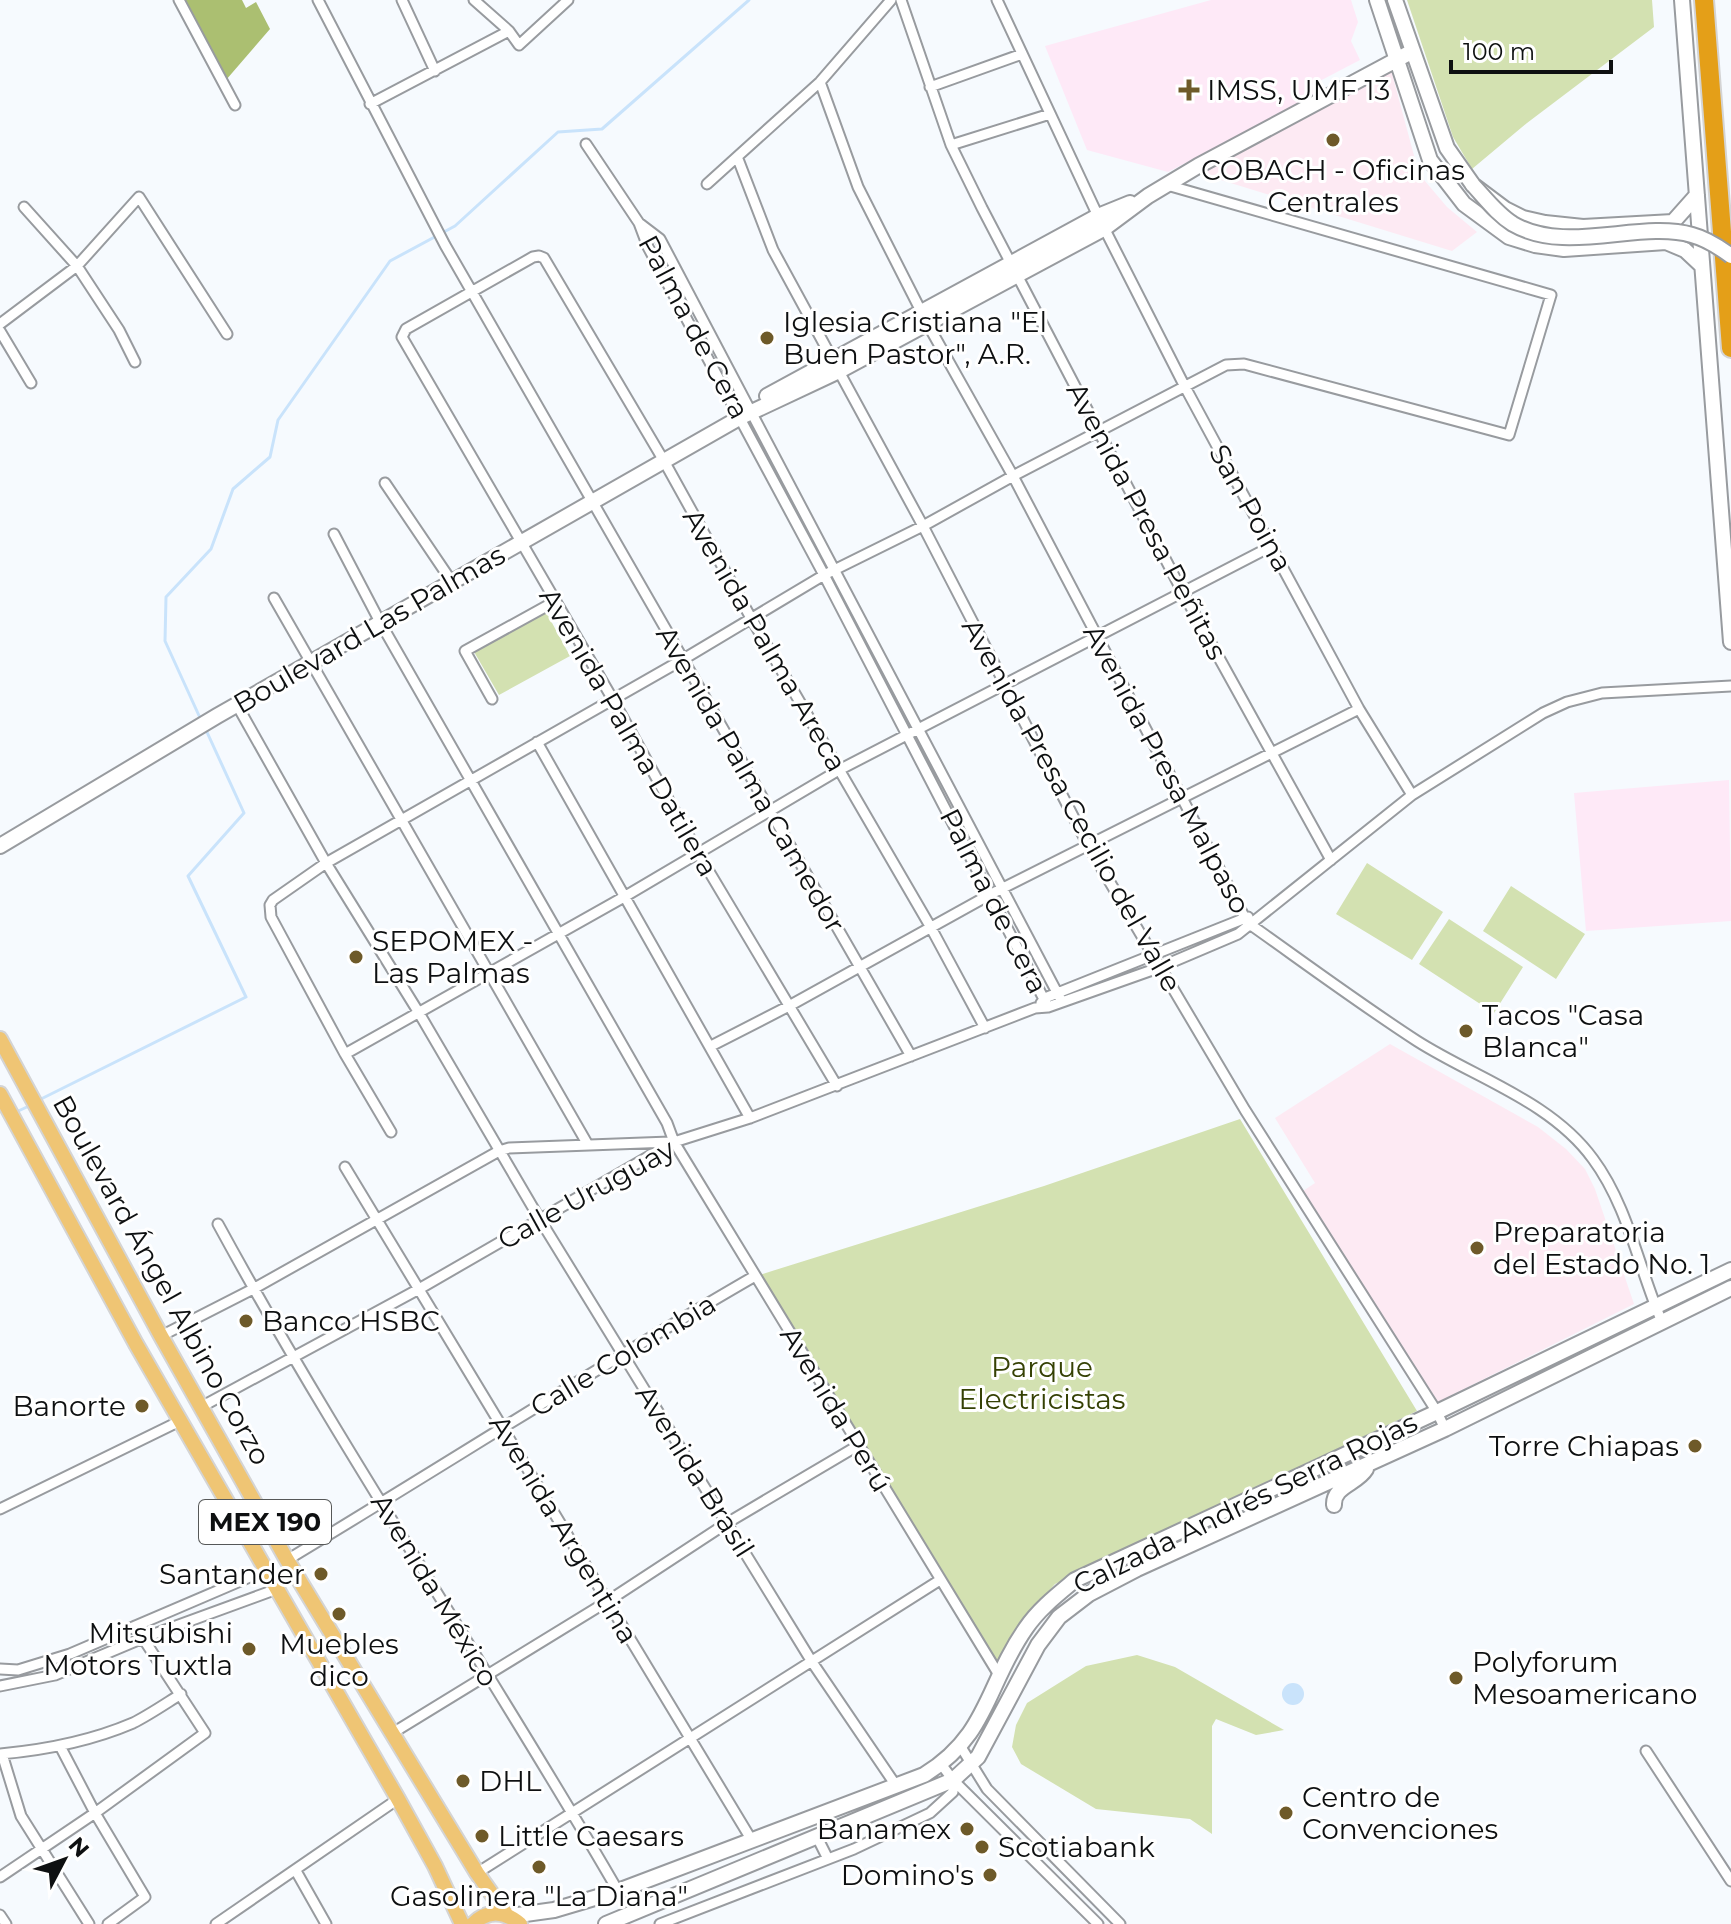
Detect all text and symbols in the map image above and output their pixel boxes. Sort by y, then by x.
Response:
scale bar [1451,24,1611,74]
text: 100 m [1463,37,1535,66]
place label: IMSS, UMF 13 [1207,73,1390,107]
marker: IMSS, UMF 13 [1178,79,1200,101]
marker: COBACH - Oficinas Centrales [1324,131,1342,149]
place label: COBACH - Oficinas Centrales [1201,153,1465,219]
street label: Palma de Cera [631,229,757,425]
place label: Iglesia Cristiana "El Buen Pastor", A.R. [783,305,1047,371]
marker: Iglesia Cristiana "El Buen Pastor", A.R. [758,329,776,347]
street label: Avenida Presa Peñitas [1059,377,1235,665]
street label: San Poina [1202,438,1300,578]
street label: Avenida Palma Areca [676,503,854,777]
street label: Boulevard Las Palmas [227,537,511,721]
street label: Avenida Palma Datilera [532,582,726,882]
street label: Avenida Presa Cecilio del Valle [955,612,1189,998]
street label: Avenida Presa Malpaso [1076,619,1258,919]
street label: Avenida Palma Camedor [649,620,853,938]
street label: Palma de Cera [933,803,1055,999]
place label: SEPOMEX - Las Palmas [372,924,533,990]
marker: SEPOMEX - Las Palmas [347,948,365,966]
place label: Tacos "Casa Blanca" [1482,998,1644,1064]
marker: Tacos "Casa Blanca" [1457,1022,1475,1040]
street label: Boulevard Ángel Albino Corzo [46,1089,278,1471]
street label: Calle Uruguay [492,1131,681,1257]
place label: Preparatoria del Estado No. 1 [1493,1215,1710,1281]
marker: Preparatoria del Estado No. 1 [1468,1239,1486,1257]
street label: Calle Colombia [524,1286,722,1424]
place label: Banco HSBC [262,1304,440,1338]
marker: Banco HSBC [237,1312,255,1330]
street label: Avenida Perú [773,1320,899,1498]
park label: Parque Electricistas [959,1350,1125,1416]
street label: Avenida Brasil [628,1379,762,1563]
place label: Banorte [12,1389,126,1423]
marker: Banorte [133,1397,151,1415]
street label: Calzada Andrés Serra Rojas [1067,1405,1423,1601]
street label: Avenida Argentina [482,1409,646,1649]
place label: Torre Chiapas [1489,1429,1679,1463]
marker: Torre Chiapas [1686,1437,1704,1455]
street label: Avenida México [364,1487,506,1693]
road number: MEX 190 [199,1500,331,1544]
place label: Santander [159,1557,305,1591]
marker: Santander [312,1565,330,1583]
marker: Muebles dico [330,1605,348,1623]
place label: Mitsubishi Motors Tuxtla [43,1616,233,1682]
place label: Muebles dico [279,1627,399,1693]
marker: Mitsubishi Motors Tuxtla [240,1640,258,1658]
place label: Polyforum Mesoamericano [1472,1645,1697,1711]
marker: Polyforum Mesoamericano [1447,1669,1465,1687]
place label: DHL [479,1764,542,1798]
marker: DHL [454,1772,472,1790]
place label: Centro de Convenciones [1302,1780,1498,1846]
marker: Centro de Convenciones [1277,1804,1295,1822]
place label: Banamex [817,1812,951,1846]
place label: Little Caesars [498,1819,684,1853]
north arrow [24,1820,104,1900]
marker: Banamex [958,1820,976,1838]
marker: Little Caesars [473,1827,491,1845]
place label: Scotiabank [998,1830,1155,1864]
text: N [63,1832,95,1863]
marker: Scotiabank [973,1838,991,1856]
marker: Gasolinera "La Diana" [530,1858,548,1876]
place label: Domino's [841,1858,974,1892]
marker: Domino's [981,1866,999,1884]
place label: Gasolinera "La Diana" [390,1879,688,1913]

